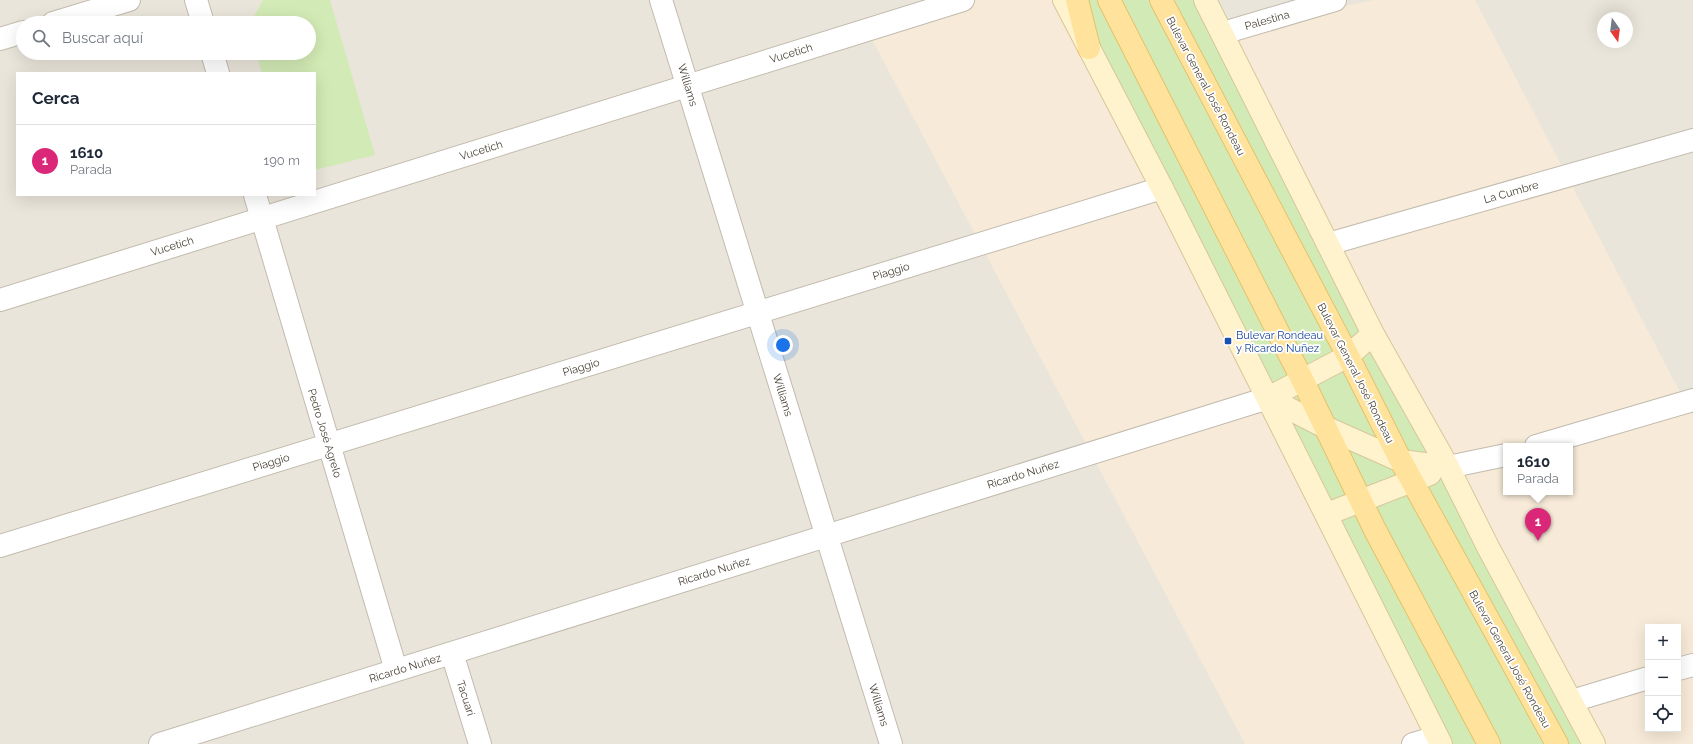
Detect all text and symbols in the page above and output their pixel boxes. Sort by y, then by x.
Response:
street label: Palestina [1243,8,1291,33]
north arrow [1597,12,1633,48]
street label: Bulevar General José Rondeau [1163,14,1248,158]
search box [16,16,316,60]
icon: search [30,27,52,49]
text: Buscar aquí [62,29,143,47]
street label: Vucetich [768,41,814,66]
street label: Williams [675,62,700,108]
text: Cerca [32,88,80,108]
street label: Vucetich [458,138,504,163]
text: 1610 [70,144,103,162]
text: 1 [42,153,48,168]
text: 190 m [264,153,300,168]
text: Parada [70,162,112,177]
street label: La Cumbre [1482,178,1541,206]
street label: Vucetich [149,234,195,259]
street label: Piaggio [871,260,912,283]
street label: Bulevar General José Rondeau [1314,301,1397,445]
place label: Bulevar Rondeau y Ricardo Nuñez [1236,329,1323,355]
your location [773,335,793,355]
marker: Bulevar Rondeau y Ricardo Nuñez [1223,336,1233,346]
street label: Piaggio [561,356,602,379]
street label: Williams [770,372,795,418]
street label: Pedro José Agrelo [305,387,344,480]
popup [1503,443,1573,495]
street label: Piaggio [251,451,292,474]
text: 1610 [1517,453,1550,471]
street label: Ricardo Nuñez [986,457,1061,492]
text: Parada [1517,471,1559,486]
pin: 1 [1525,508,1551,541]
street label: Ricardo Nuñez [677,554,752,589]
street label: Bulevar General José Rondeau [1466,588,1553,730]
map controls [1645,624,1681,732]
button: + [1645,624,1681,660]
street label: Ricardo Nuñez [368,651,443,686]
button: − [1645,660,1681,696]
street label: Tacuarí [454,679,478,718]
street label: Williams [866,682,891,728]
button: locate [1645,696,1681,732]

